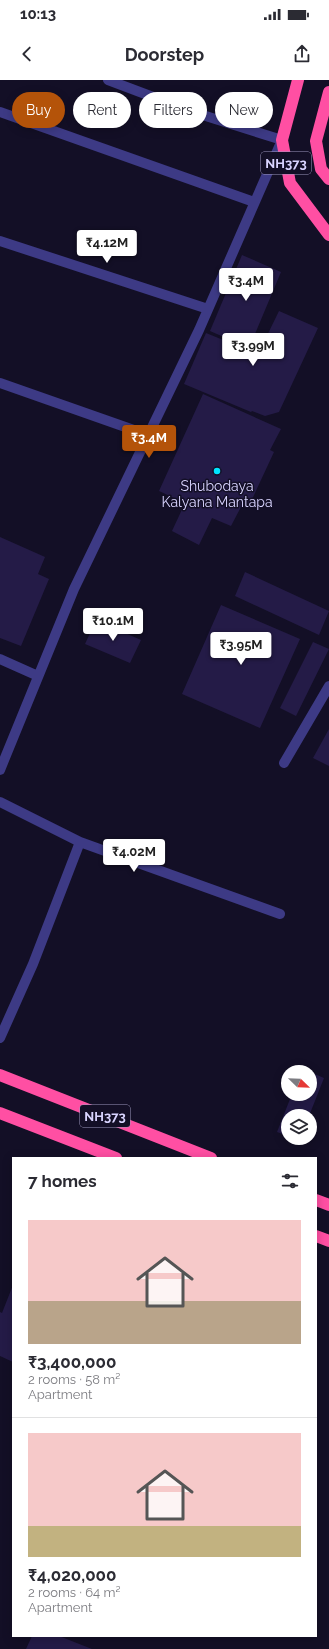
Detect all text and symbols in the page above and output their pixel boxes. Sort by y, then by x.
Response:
text: 10:13 [20,5,56,23]
icon: back [16,43,38,65]
icon: share [291,43,313,65]
text: Doorstep [125,44,204,65]
chip: Buy [12,92,65,128]
chip: Rent [73,92,131,128]
chip: Filters [139,92,207,128]
chip: New [215,92,273,128]
road number: NH373 [261,152,311,174]
pin: ₹4.12M [74,230,140,264]
text: ₹4.12M [86,235,128,250]
pin: ₹3.4M [218,268,274,302]
text: ₹3.4M [228,273,264,288]
pin: ₹3.99M [220,333,286,367]
text: ₹3.99M [231,338,275,353]
pin: ₹3.4M [121,425,177,459]
text: ₹3.4M [131,430,167,445]
marker: Shubodaya Kalyana Mantapa [212,466,222,476]
place label: Shubodaya Kalyana Mantapa [161,478,273,510]
pin: ₹10.1M [80,608,146,642]
text: ₹10.1M [92,613,134,628]
pin: ₹3.95M [208,632,274,666]
text: ₹3.95M [219,637,263,652]
pin: ₹4.02M [101,839,167,873]
text: ₹4.02M [112,844,156,859]
north arrow [281,1065,317,1101]
map controls [281,1065,317,1145]
road number: NH373 [80,1105,130,1127]
button: layers [281,1109,317,1145]
icon: filters [279,1170,301,1192]
text: 7 homes [28,1171,97,1191]
icon: home [129,1246,201,1318]
text: ₹3,400,000 [28,1352,116,1372]
text: 2 rooms · 58 m² [28,1372,120,1387]
text: Apartment [28,1387,92,1402]
icon: home [129,1459,201,1531]
text: ₹4,020,000 [28,1565,116,1585]
text: 2 rooms · 64 m² [28,1585,120,1600]
text: Apartment [28,1600,92,1615]

